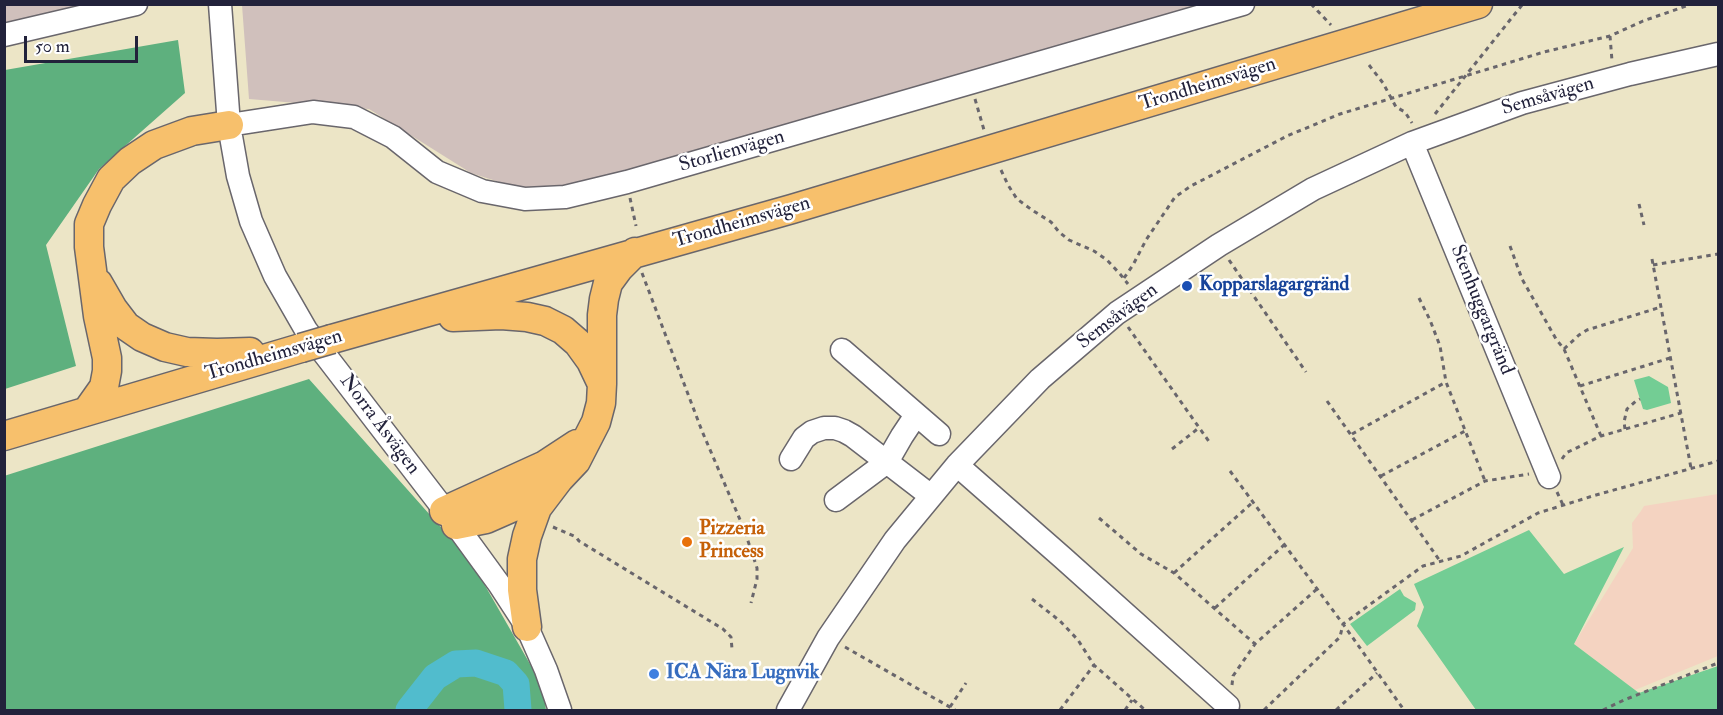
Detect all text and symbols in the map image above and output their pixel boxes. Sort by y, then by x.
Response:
scale bar [27,24,141,62]
text: 50 m [35,35,70,58]
street label: Trondheimsvägen [1137,53,1279,117]
street label: Semsåvägen [1499,72,1597,122]
street label: Storlienvägen [677,125,787,179]
street label: Trondheimsvägen [671,192,813,254]
street label: Stenhuggargränd [1444,242,1518,378]
place label: Kopparslagargränd [1199,274,1349,298]
street label: Semsåvägen [1073,279,1163,355]
marker: Kopparslagargränd [1180,279,1194,293]
street label: Trondheimsvägen [203,325,345,387]
street label: Norra Åsvägen [334,370,424,480]
place label: Pizzeria Princess [699,518,765,565]
marker: Pizzeria Princess [680,535,694,549]
place label: ICA Nära Lugnvik [666,662,819,686]
marker: ICA Nära Lugnvik [647,667,661,681]

